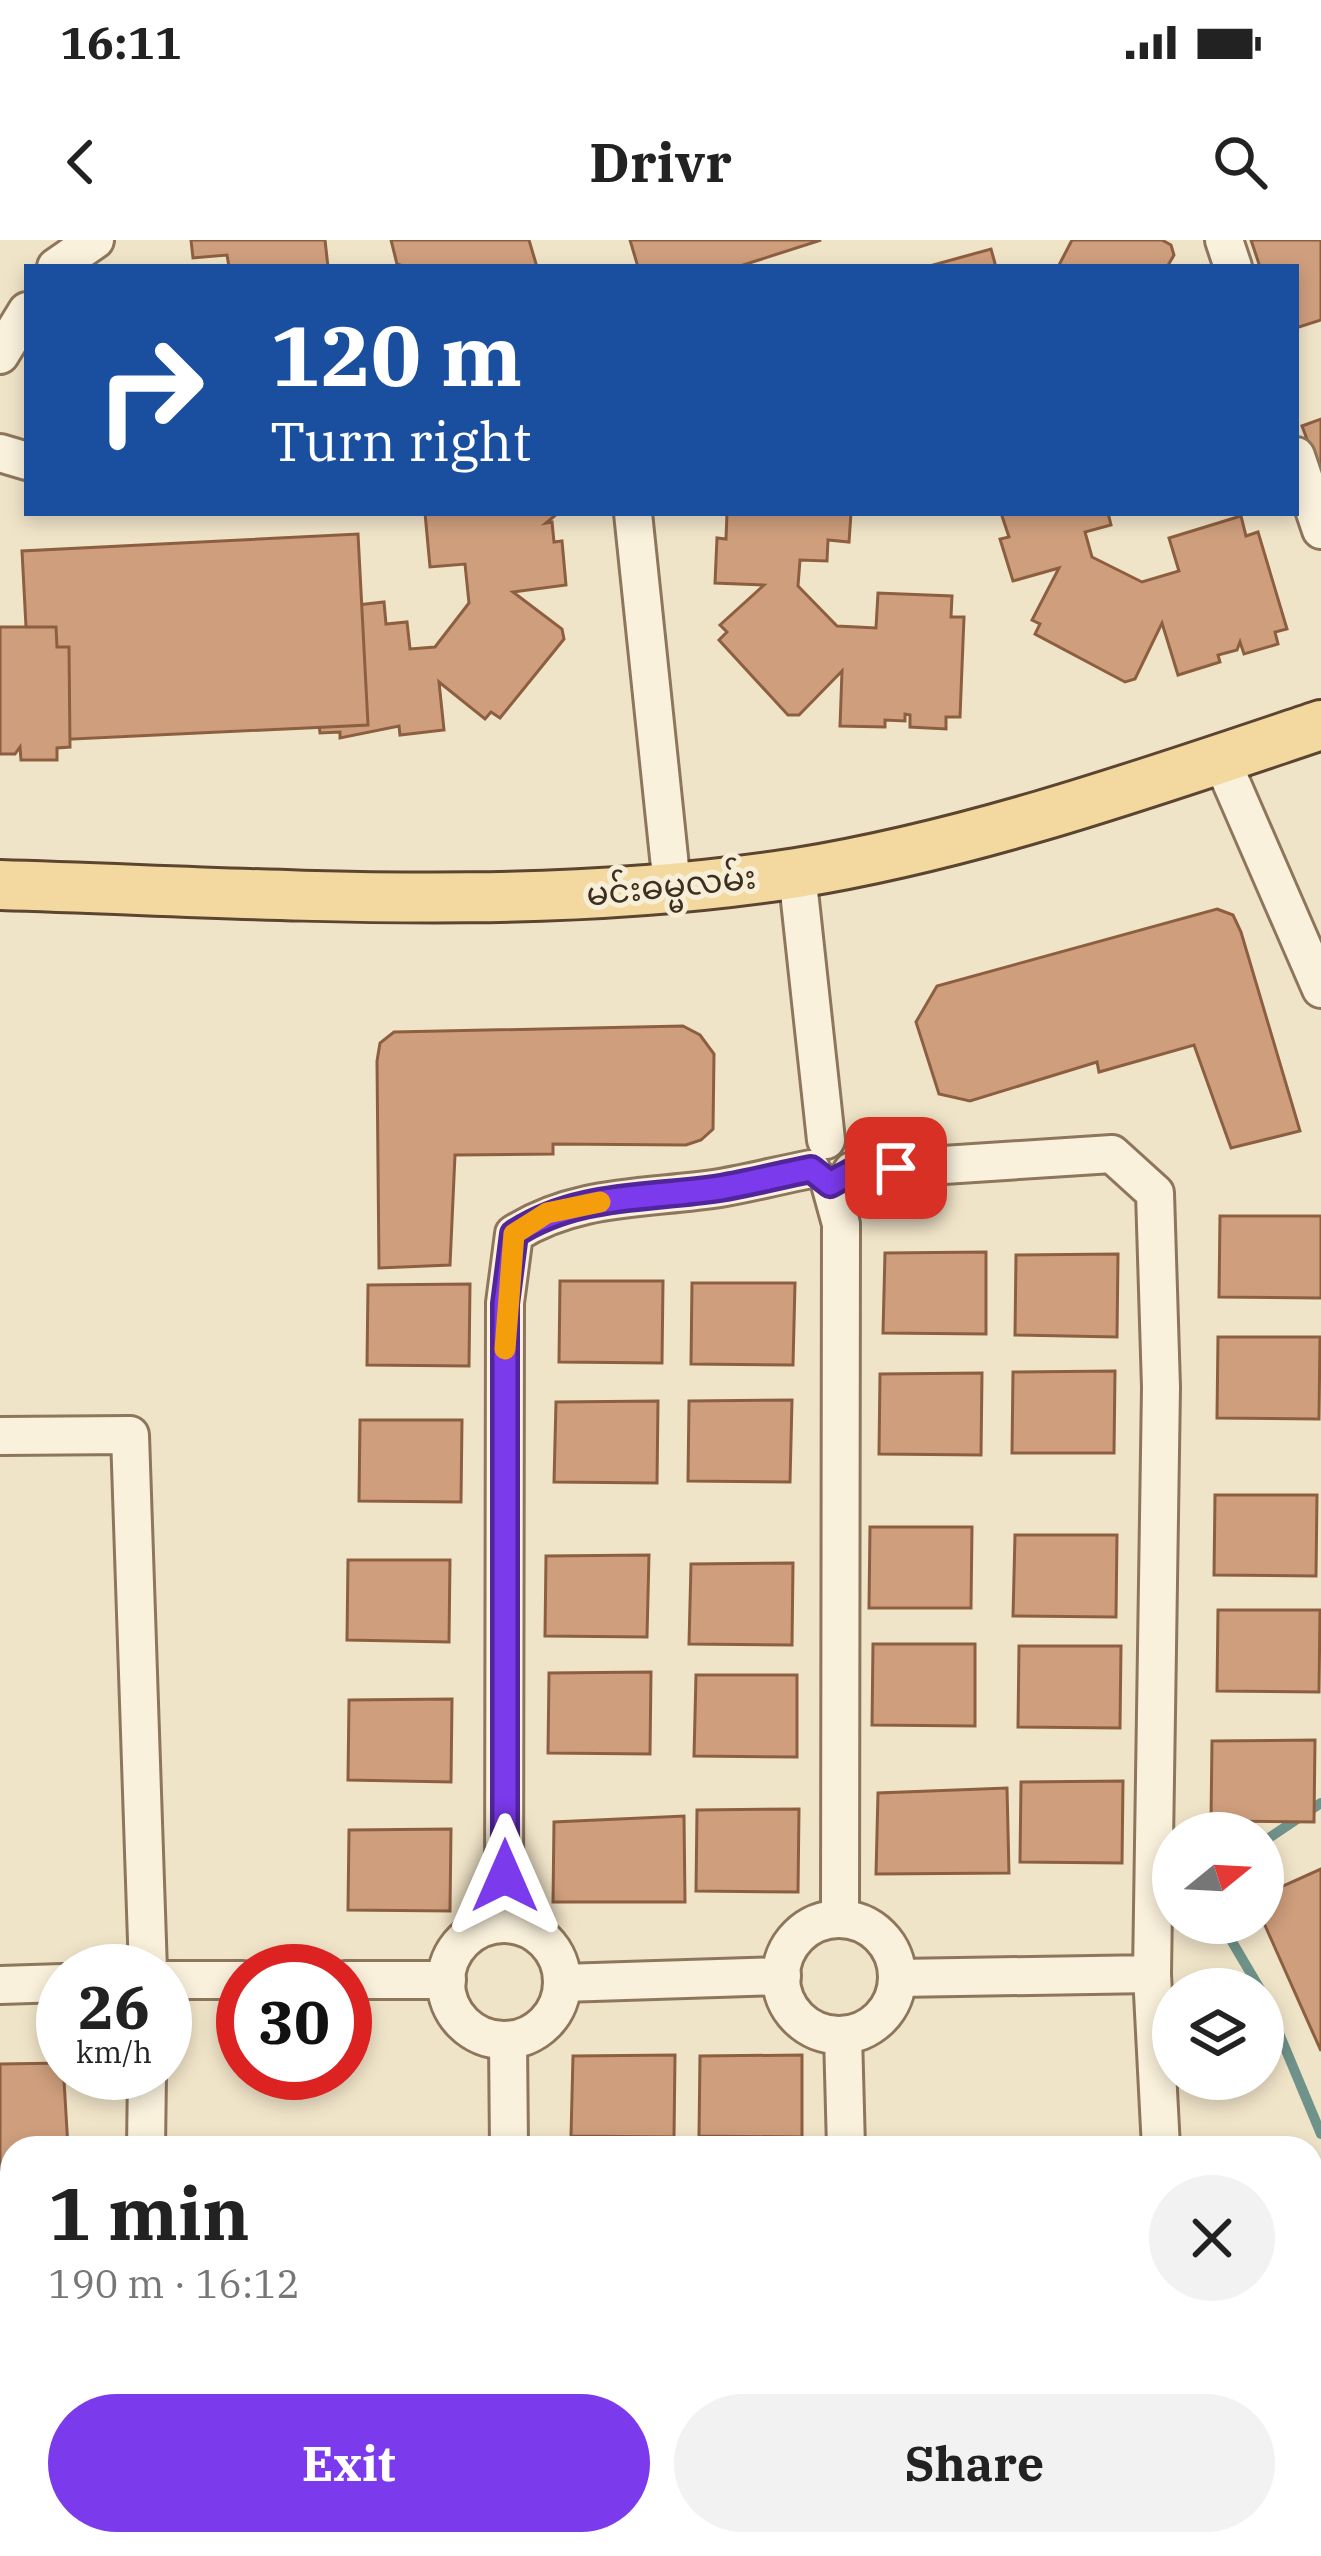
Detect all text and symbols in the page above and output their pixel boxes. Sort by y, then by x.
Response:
text: 16:11 [60,13,182,71]
text: Drivr [589,127,732,197]
icon: back [48,129,114,195]
icon: search [1207,129,1273,195]
text: 120 m [270,300,522,409]
icon: right [72,312,228,468]
text: Turn right [270,406,532,476]
street label: မင်းဓမ္မလမ်း [584,854,759,922]
pin [845,1117,947,1219]
icon: arrive [863,1135,929,1201]
north arrow [1152,1812,1284,1944]
map controls [1152,1812,1284,2100]
position arrow [442,1813,568,1939]
speed limit sign: 30 [216,1944,372,2100]
text: 26 [78,1967,150,2046]
button: layers [1152,1968,1284,2100]
text: km/h [76,2032,152,2071]
text: 1 min [48,2166,250,2260]
button: close [1149,2175,1275,2301]
text: 190 m · 16:12 [48,2258,300,2309]
button: Exit [48,2394,650,2532]
button: Share [674,2394,1275,2532]

